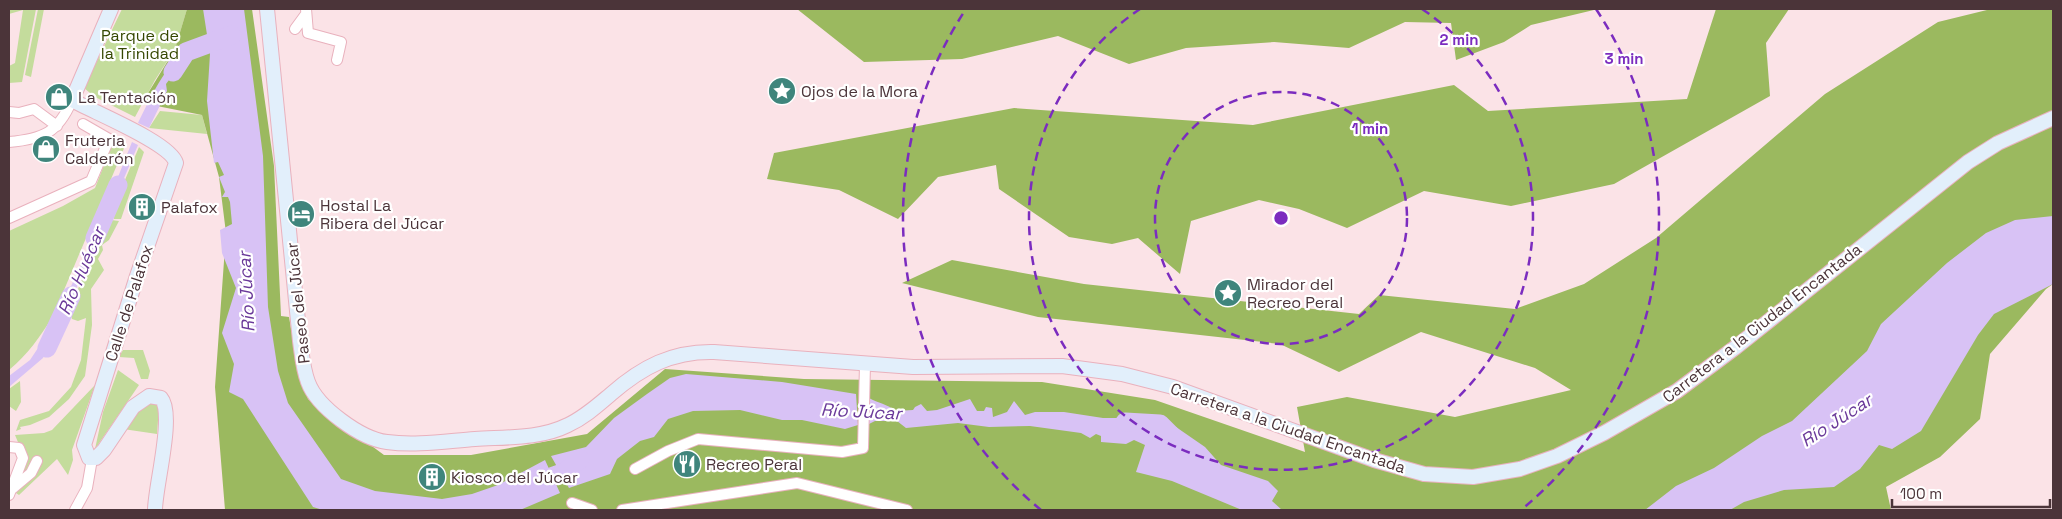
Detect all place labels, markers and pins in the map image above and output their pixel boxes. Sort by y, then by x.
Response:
place icon: Ojos de la Mora [767,76,797,106]
place label: Ojos de la Mora [801,81,918,102]
shop icon: La Tentación [44,82,74,112]
place label: La Tentación [78,87,176,108]
place label: Fruteria Calderón [65,130,134,169]
shop icon: Fruteria Calderón [31,134,61,164]
building icon: Palafox [127,192,157,222]
place label: Hostal La Ribera del Júcar [320,195,444,234]
place label: Palafox [161,197,218,218]
hotel icon: Hostal La Ribera del Júcar [286,199,316,229]
centre of rings [1272,209,1290,227]
place label: Mirador del Recreo Peral [1247,274,1343,313]
place icon: Mirador del Recreo Peral [1213,278,1243,308]
restaurant icon: Recreo Peral [672,449,702,479]
place label: Recreo Peral [706,454,802,475]
building icon: Kiosco del Júcar [417,462,447,492]
place label: Kiosco del Júcar [451,467,578,488]

